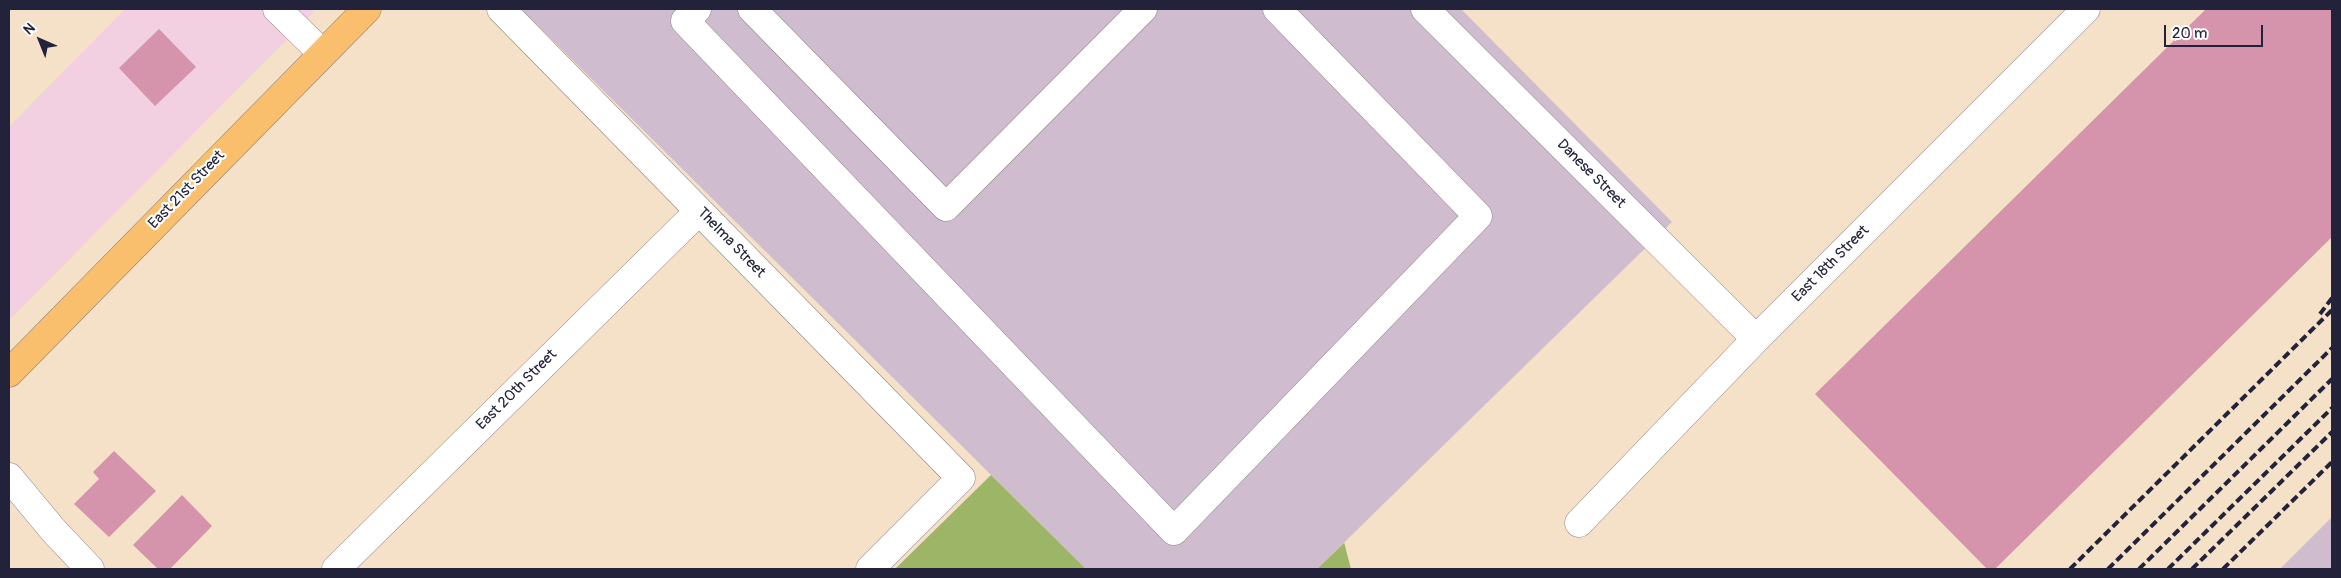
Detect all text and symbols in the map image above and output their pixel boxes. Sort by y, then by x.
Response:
north arrow [15,15,65,65]
scale bar [2166,15,2265,47]
text: N [20,19,39,38]
text: 20 m [2172,24,2207,43]
street label: Danese Street [1553,136,1629,212]
street label: East 21st Street [145,147,229,233]
street label: Thelma Street [693,204,769,282]
street label: East 18th Street [1789,222,1873,306]
street label: East 20th Street [473,346,561,434]

